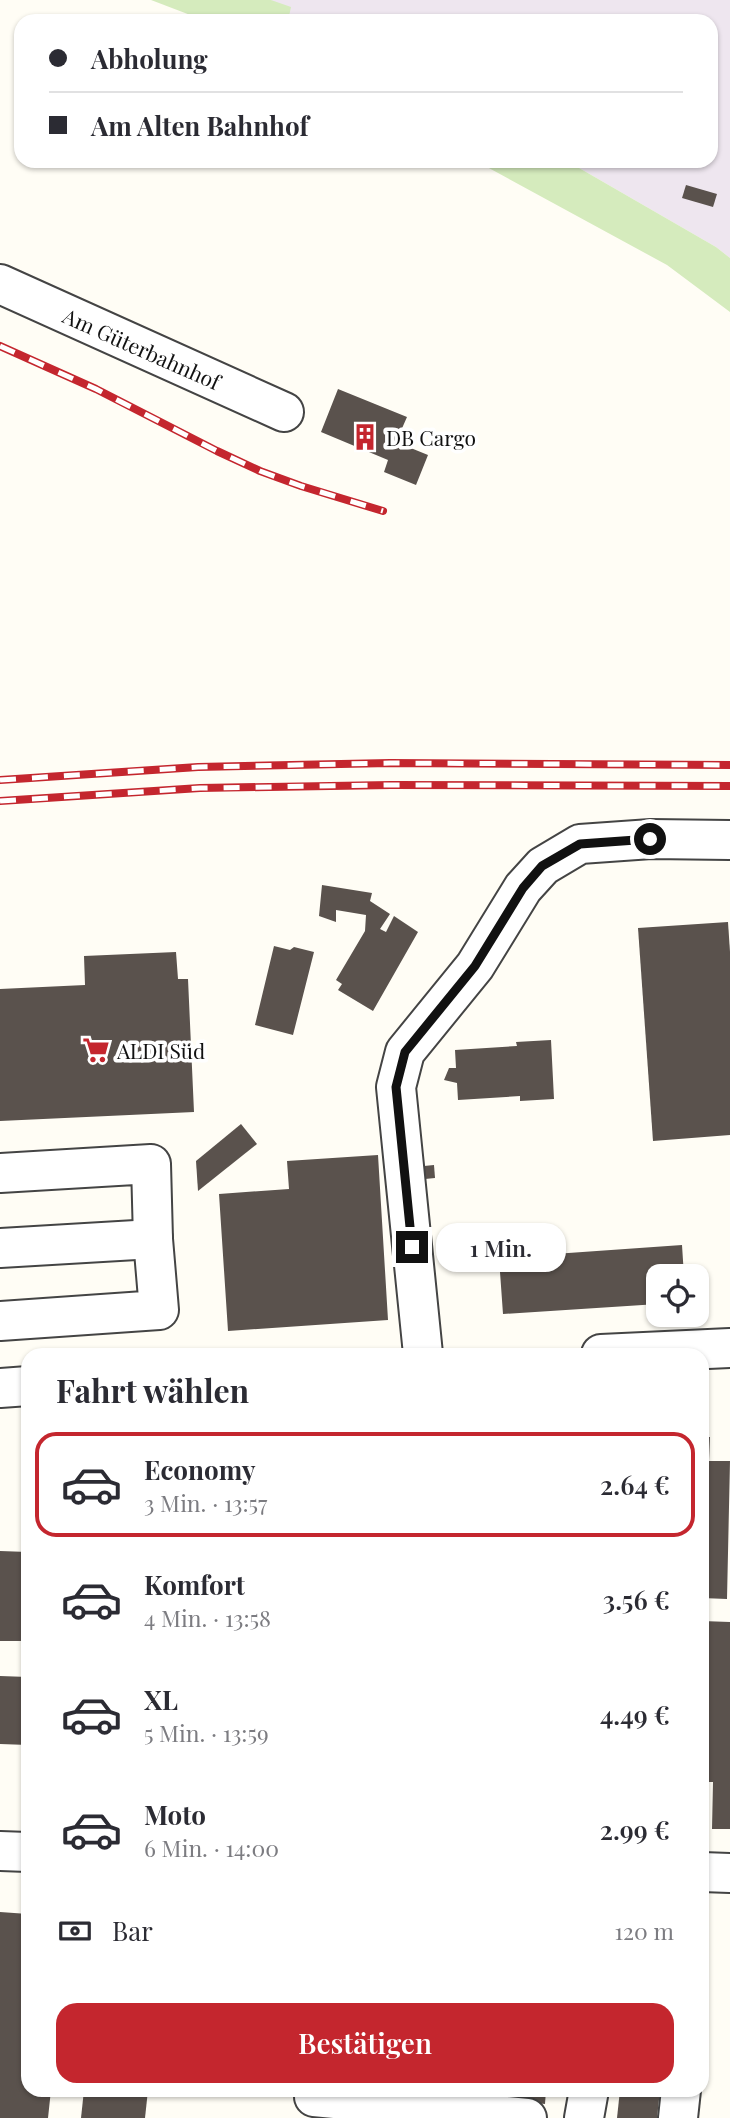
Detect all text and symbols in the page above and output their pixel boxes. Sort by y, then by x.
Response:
text: Abholung [91,41,208,76]
text: Am Alten Bahnhof [91,108,309,143]
street label: Am Güterbahnhof [58,300,227,396]
building icon: DB Cargo [350,422,380,452]
place label: DB Cargo [386,423,476,451]
route start [634,823,666,855]
supermarket icon: ALDI Süd [81,1035,111,1065]
place label: ALDI Süd [116,1036,205,1064]
callout: 1 Min. [436,1222,566,1272]
route end [396,1231,428,1263]
text: 1 Min. [470,1232,532,1263]
map controls [646,1264,709,1327]
button: locate [646,1264,709,1327]
text: Fahrt wählen [56,1368,249,1411]
text: Economy [144,1452,255,1487]
icon: car [60,1453,123,1516]
text: 2.64 € [600,1467,670,1502]
text: 3 Min. · 13:57 [144,1487,267,1518]
text: Komfort [144,1567,245,1602]
icon: car [60,1568,123,1631]
text: 3.56 € [603,1582,670,1617]
text: 4 Min. · 13:58 [144,1602,271,1633]
text: XL [144,1682,178,1717]
icon: car [60,1683,123,1746]
text: 4.49 € [600,1697,670,1732]
text: 5 Min. · 13:59 [144,1717,269,1748]
text: Moto [144,1797,206,1832]
icon: car [60,1798,123,1861]
text: 2.99 € [600,1812,670,1847]
text: 6 Min. · 14:00 [144,1832,279,1863]
icon: cash [56,1912,94,1950]
text: Bar [112,1913,153,1948]
text: 120 m [615,1915,674,1946]
button: Bestätigen [56,2003,674,2083]

